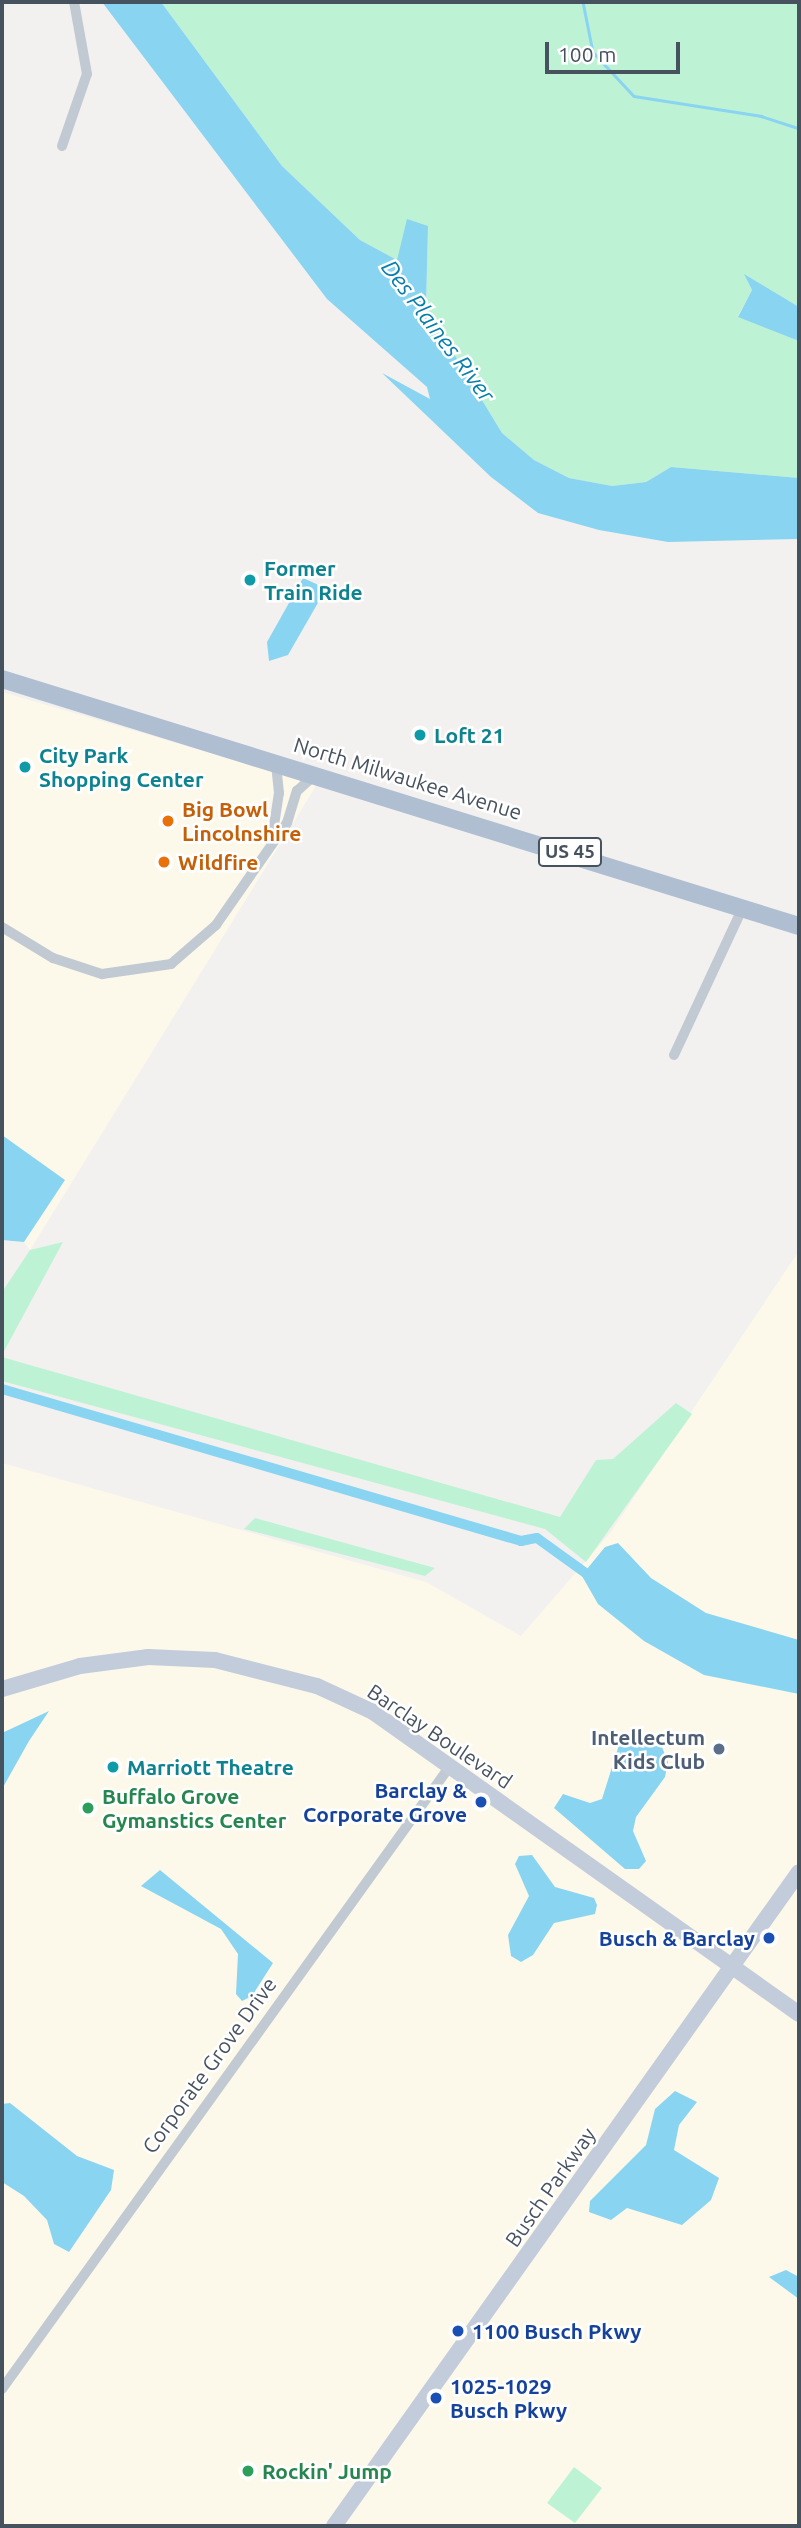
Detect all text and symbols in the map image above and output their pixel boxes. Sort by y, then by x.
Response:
scale bar [549,28,684,72]
text: 100 m [558,42,616,66]
water label: Des Plaines River [376,254,500,408]
place label: Former Train Ride [264,555,363,605]
marker: Former Train Ride [242,572,258,588]
place label: Loft 21 [434,722,505,748]
marker: Loft 21 [412,727,428,743]
street label: North Milwaukee Avenue [291,731,525,825]
place label: City Park Shopping Center [39,742,204,792]
marker: City Park Shopping Center [17,759,33,775]
place label: Big Bowl Lincolnshire [182,796,301,846]
marker: Big Bowl Lincolnshire [160,813,176,829]
road number: US 45 [537,836,603,867]
place label: Wildfire [178,849,258,875]
marker: Wildfire [156,854,172,870]
street label: Barclay Boulevard [363,1678,517,1794]
place label: Intellectum Kids Club [591,1724,705,1774]
marker: Intellectum Kids Club [711,1741,727,1757]
place label: Marriott Theatre [127,1754,294,1780]
marker: Marriott Theatre [105,1759,121,1775]
place label: Barclay & Corporate Grove [303,1777,467,1827]
place label: Buffalo Grove Gymanstics Center [102,1783,286,1833]
marker: Barclay & Corporate Grove [473,1794,489,1810]
marker: Buffalo Grove Gymanstics Center [80,1800,96,1816]
place label: Busch & Barclay [599,1925,755,1951]
marker: Busch & Barclay [761,1930,777,1946]
street label: Corporate Grove Drive [137,1972,281,2158]
street label: Busch Parkway [500,2122,600,2252]
place label: 1100 Busch Pkwy [472,2318,641,2344]
marker: 1100 Busch Pkwy [450,2323,466,2339]
place label: 1025-1029 Busch Pkwy [450,2373,567,2423]
marker: 1025-1029 Busch Pkwy [428,2390,444,2406]
place label: Rockin' Jump [262,2458,392,2484]
marker: Rockin' Jump [240,2463,256,2479]

